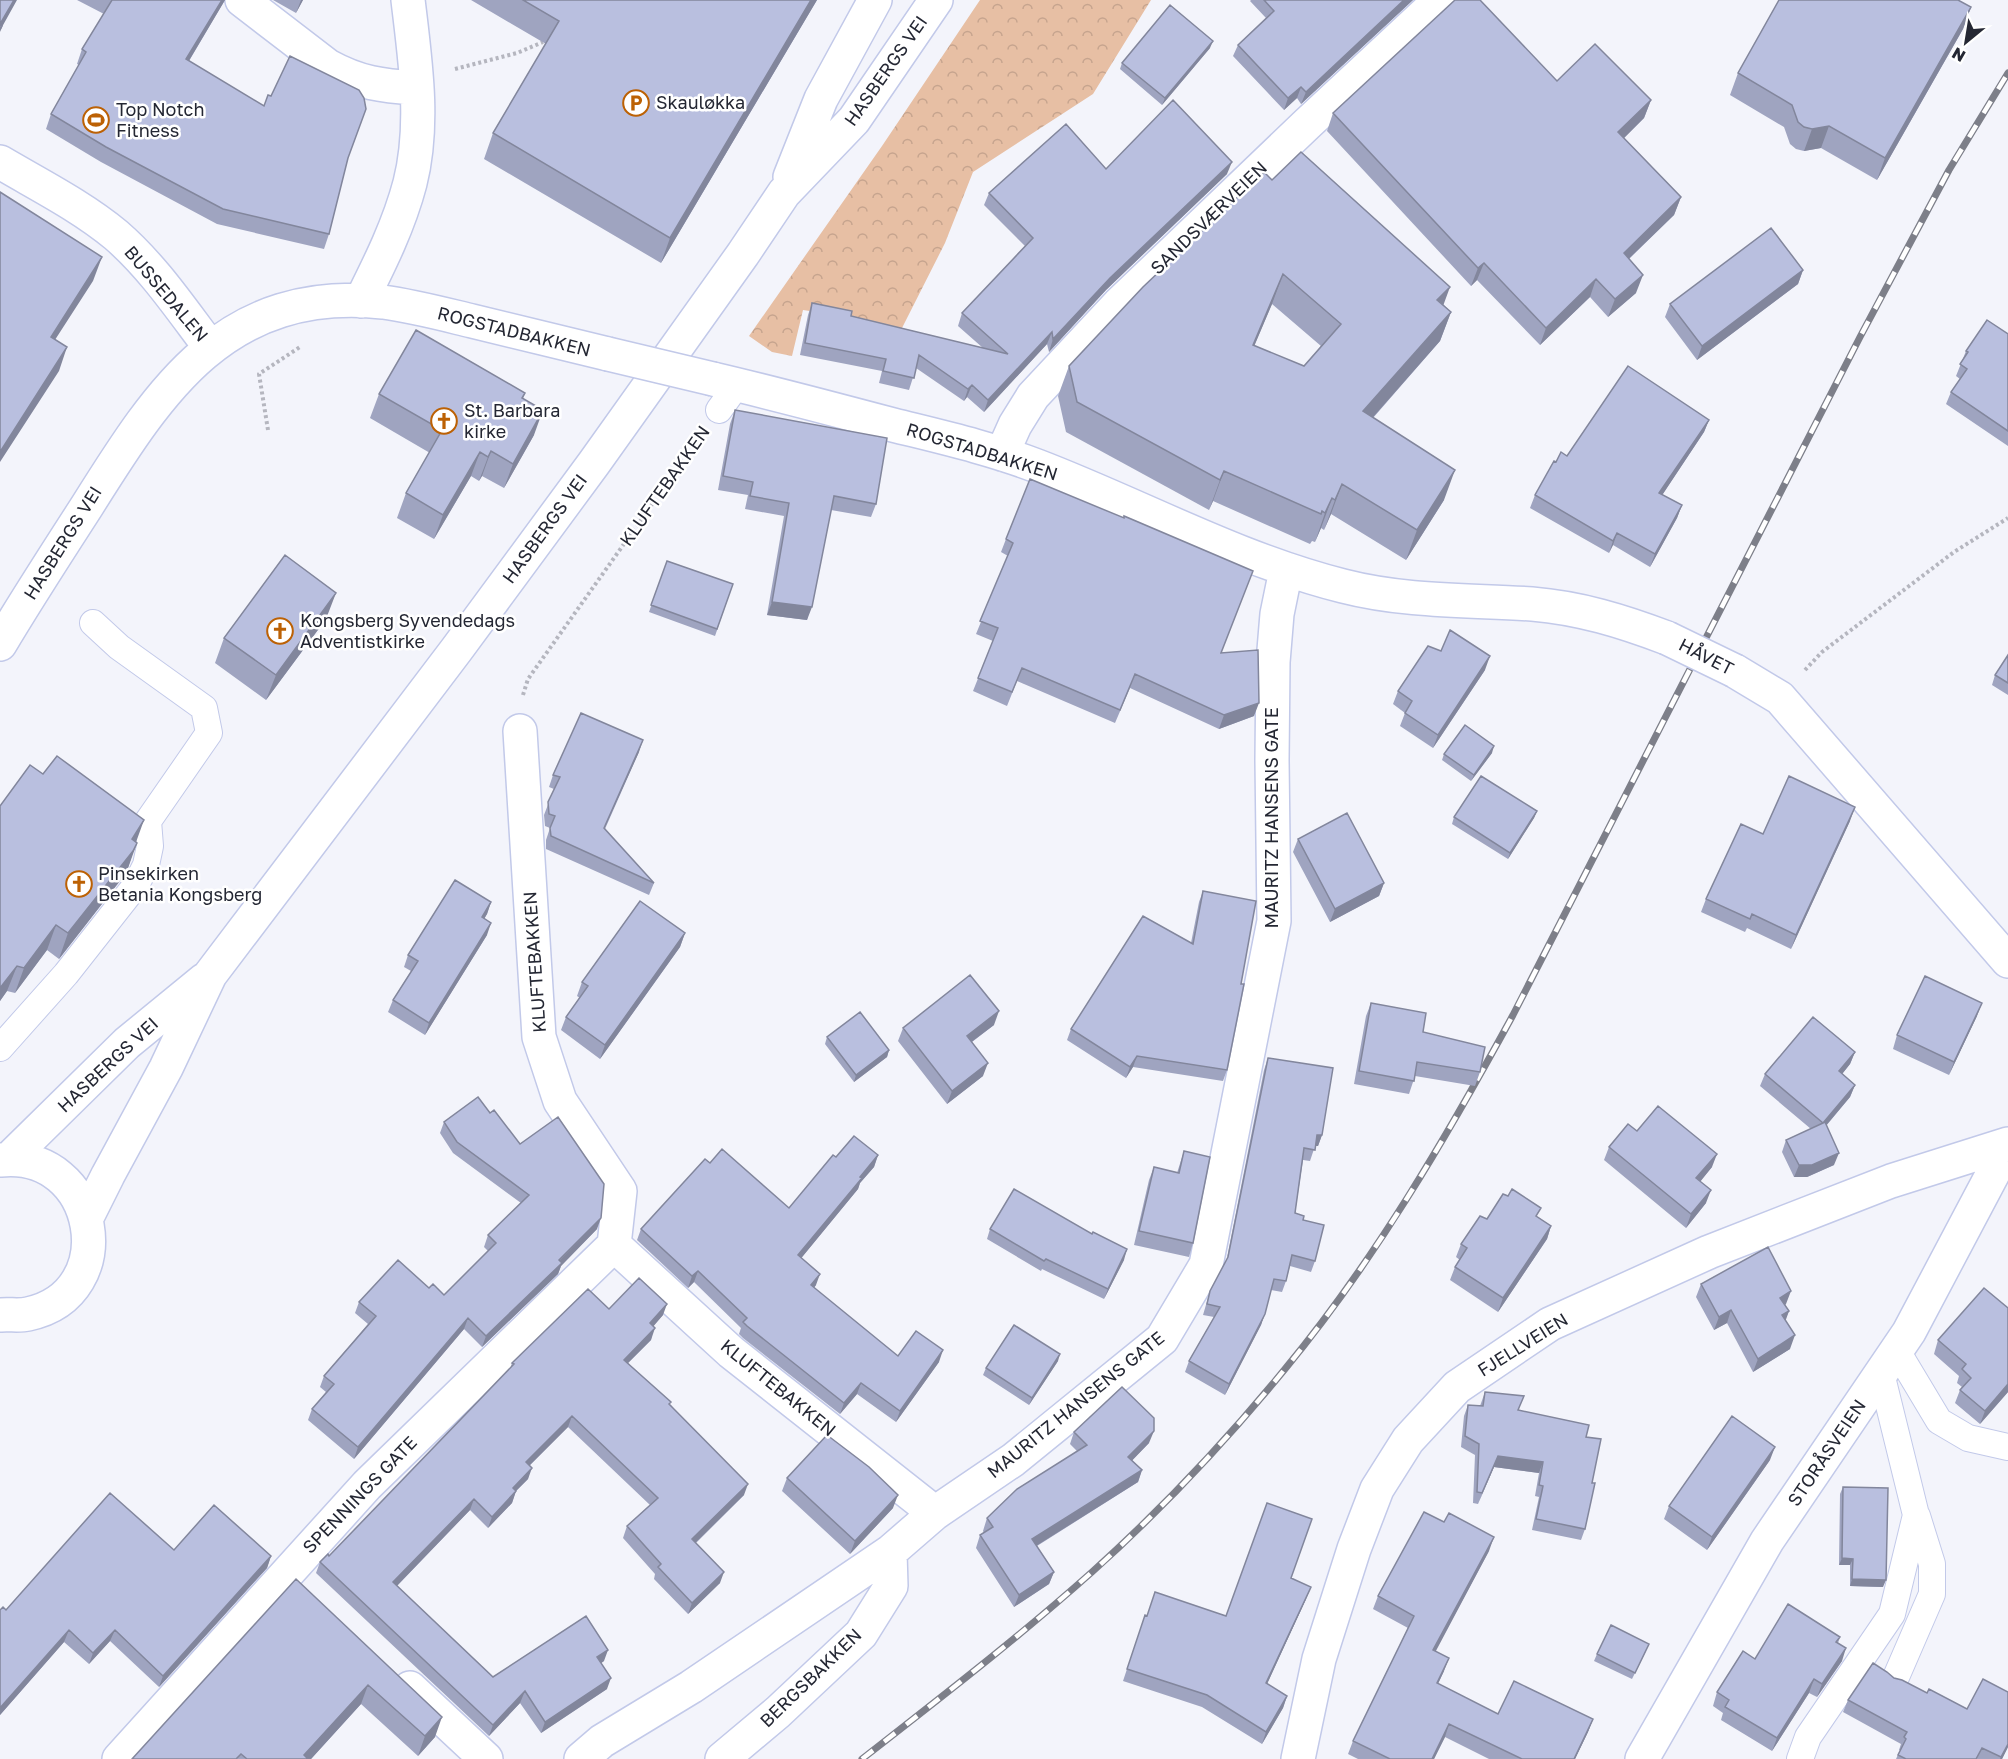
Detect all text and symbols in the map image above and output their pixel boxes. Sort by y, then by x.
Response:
street label: HASBERGS VEI [839,11,931,130]
north arrow [1936,12,1996,72]
text: N [1948,43,1969,67]
parking icon: Skauløkka [621,88,651,118]
place label: Skauløkka [656,91,745,113]
place label: Top Notch Fitness [116,98,204,141]
sports icon: Top Notch Fitness [81,105,111,135]
street label: SANDSVÆRVEIEN [1146,156,1271,278]
street label: BUSSEDALEN [120,241,213,346]
street label: ROGSTADBAKKEN [435,301,593,361]
place label: St. Barbara kirke [464,399,560,442]
church icon: St. Barbara kirke [429,406,459,436]
street label: ROGSTADBAKKEN [904,418,1061,485]
street label: KLUFTEBAKKEN [615,421,714,550]
street label: HASBERGS VEI [497,469,591,587]
street label: HASBERGS VEI [18,482,106,603]
place label: Kongsberg Syvendedags Adventistkirke [300,609,515,652]
church icon: Kongsberg Syvendedags Adventistkirke [265,616,295,646]
street label: HÅVET [1675,633,1738,679]
street label: MAURITZ HANSENS GATE [1260,707,1282,929]
place label: Pinsekirken Betania Kongsberg [98,862,262,905]
church icon: Pinsekirken Betania Kongsberg [64,869,94,899]
street label: KLUFTEBAKKEN [518,891,550,1034]
street label: HASBERGS VEI [52,1012,162,1117]
street label: FJELLVEIEN [1473,1308,1572,1381]
street label: MAURITZ HANSENS GATE [982,1326,1168,1482]
street label: KLUFTEBAKKEN [717,1334,841,1440]
street label: STORÅSVEIEN [1782,1395,1870,1510]
street label: SPENNINGS GATE [298,1431,421,1558]
street label: BERGSBAKKEN [755,1623,866,1731]

